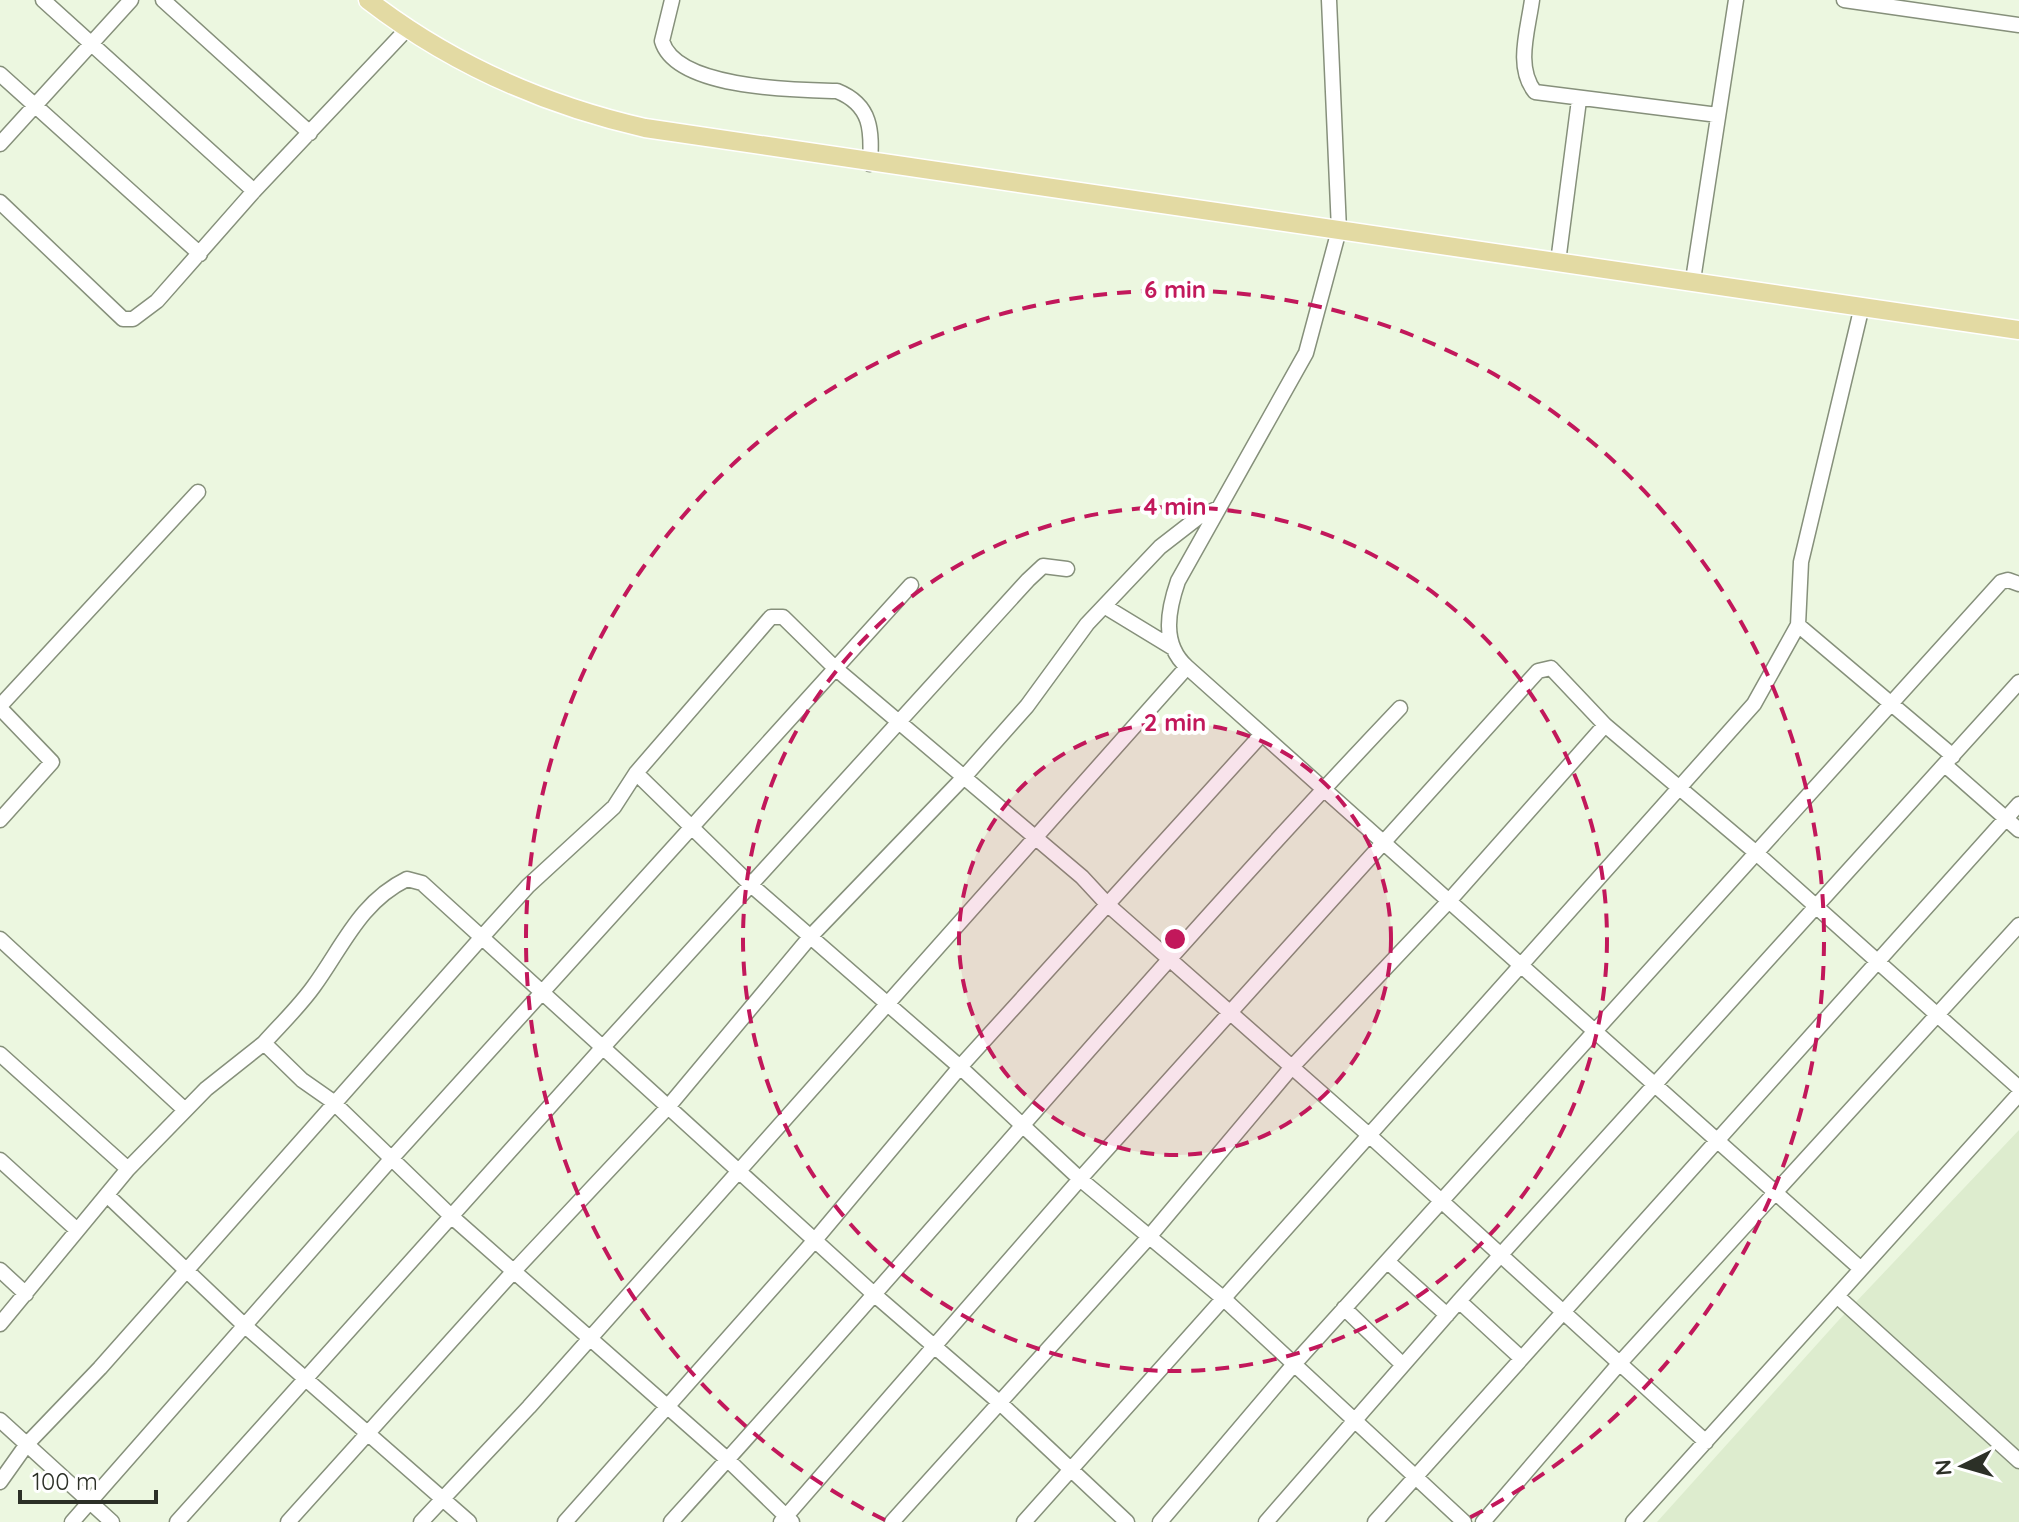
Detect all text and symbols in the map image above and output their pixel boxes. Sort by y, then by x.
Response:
text: 6 min [1144,274,1206,304]
text: 4 min [1144,491,1206,521]
text: 2 min [1144,707,1206,737]
centre of rings [1161,925,1189,953]
north arrow [1923,1426,2003,1506]
scale bar [20,1454,156,1504]
text: N [1928,1458,1958,1477]
text: 100 m [32,1466,98,1496]

